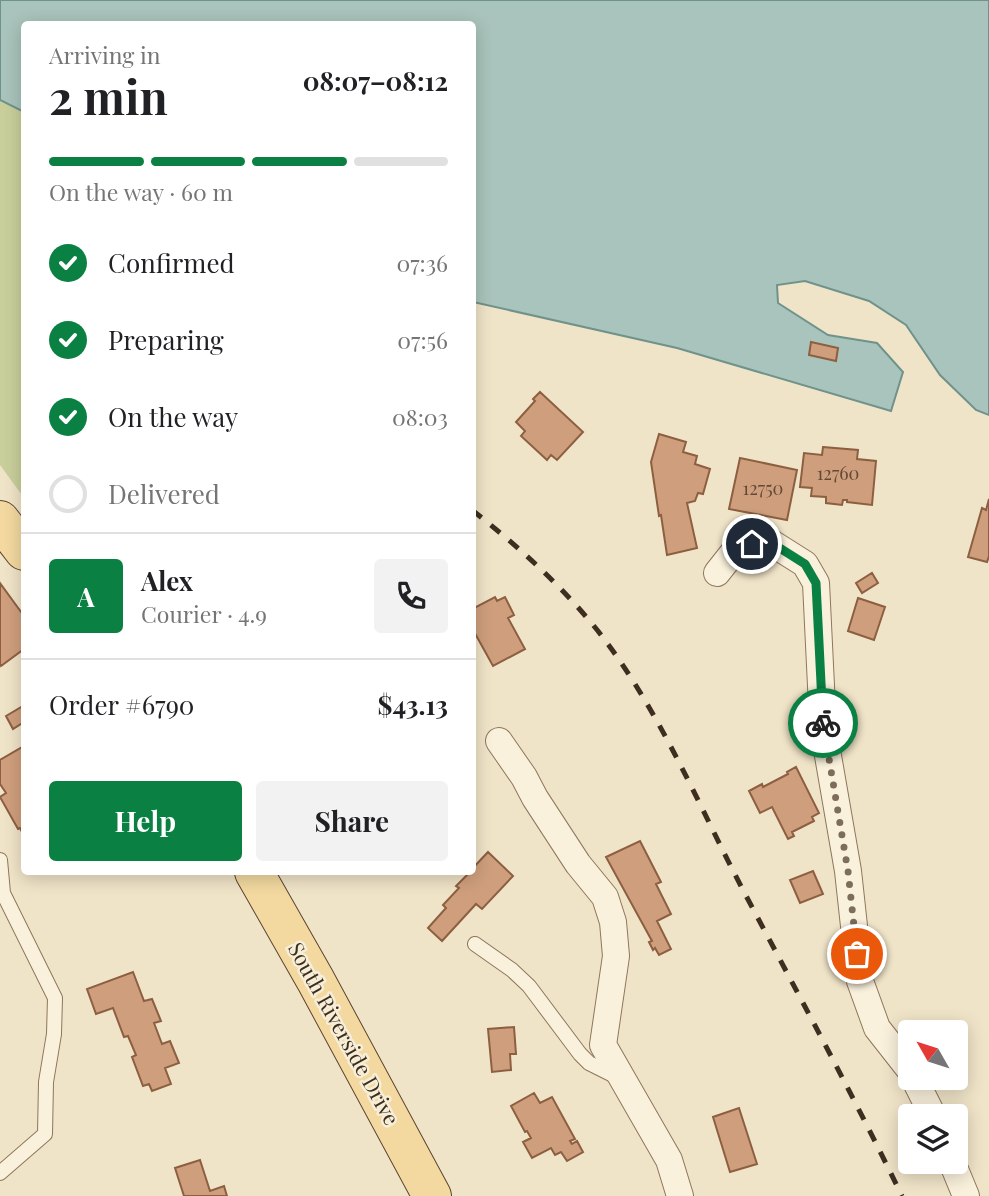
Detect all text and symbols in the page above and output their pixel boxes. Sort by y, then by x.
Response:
text: Arriving in [49,39,161,70]
text: 08:07–08:12 [303,63,448,98]
text: 2 min [49,65,168,127]
text: On the way · 60 m [49,176,233,207]
icon: check [49,244,87,282]
text: Confirmed [108,245,235,280]
text: 07:36 [396,247,448,278]
icon: check [49,321,87,359]
text: Preparing [108,322,224,357]
text: 07:56 [397,324,448,355]
icon: check [49,398,87,436]
text: On the way [108,399,238,434]
text: 08:03 [392,401,448,432]
house number: 12760 [817,461,859,485]
text: Delivered [108,476,220,511]
house number: 12750 [743,476,783,500]
pin [722,514,782,574]
icon: home [733,525,771,563]
button: phone [374,559,448,633]
text: Alex [141,563,193,598]
text: A [77,579,95,614]
text: Courier · 4.9 [141,598,267,629]
text: Order #6790 [49,687,194,722]
text: $43.13 [378,687,448,722]
courier [788,688,858,758]
icon: bike [804,704,842,742]
button: Help [49,781,242,861]
button: Share [256,781,448,861]
pin [827,924,887,984]
icon: bag [838,935,876,973]
street label: South Riverside Drive [283,937,407,1129]
north arrow [898,1020,968,1090]
map controls [898,1020,968,1174]
button: layers [898,1104,968,1174]

